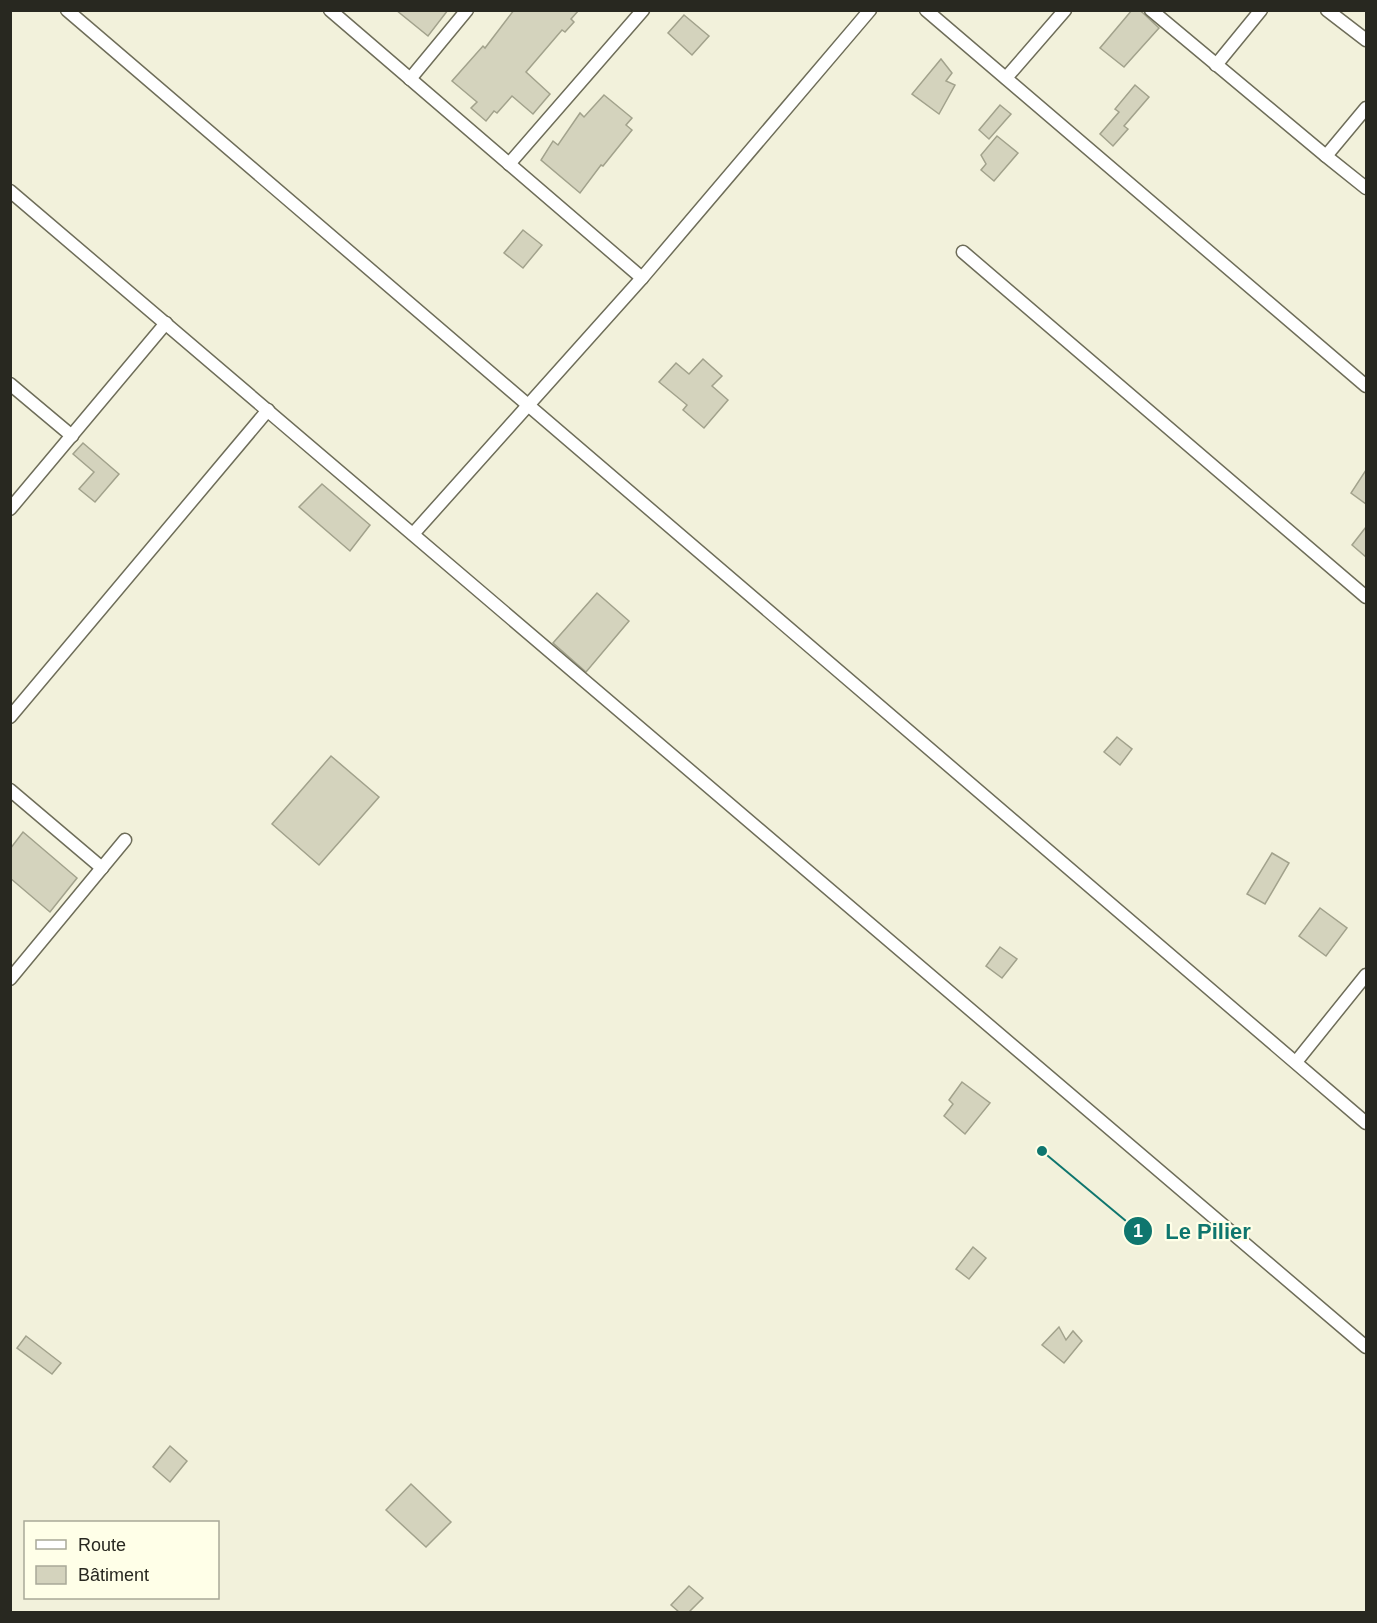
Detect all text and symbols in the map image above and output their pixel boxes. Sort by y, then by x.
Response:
callout: Le Pilier [1123,1211,1263,1251]
text: Le Pilier [1165,1219,1251,1244]
text: 1 [1133,1221,1143,1241]
legend [24,1521,219,1599]
text: Route [78,1535,126,1555]
text: Bâtiment [78,1565,149,1585]

